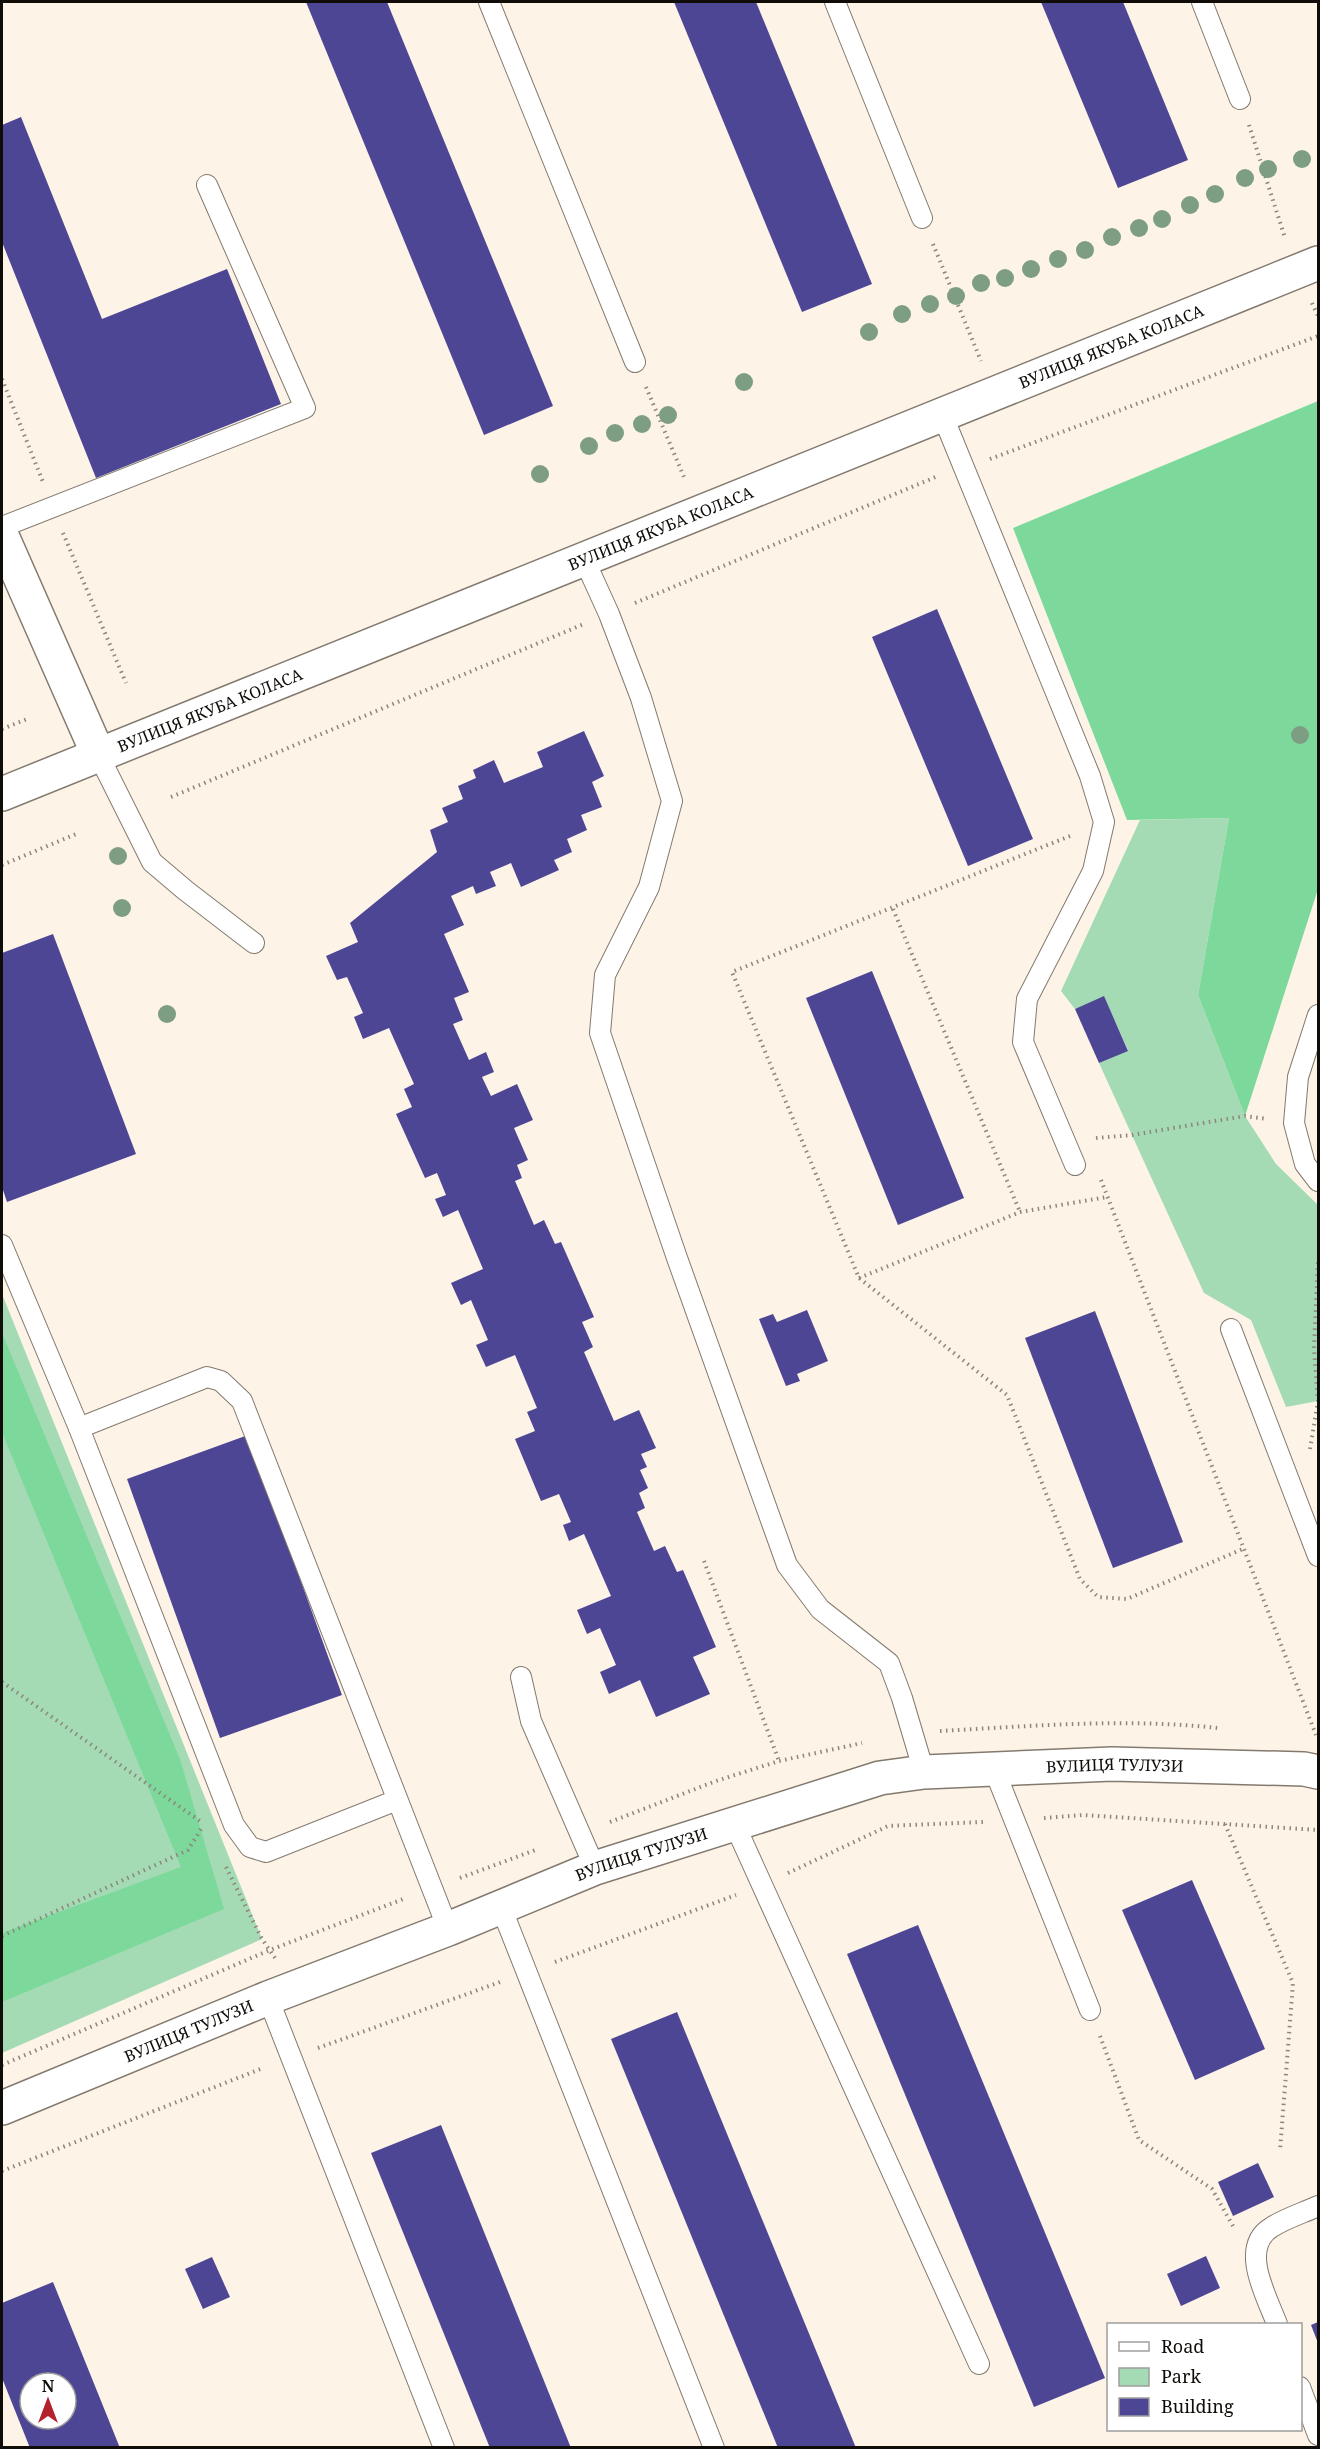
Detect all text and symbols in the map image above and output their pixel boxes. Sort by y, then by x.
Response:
street label: ВУЛИЦЯ ЯКУБА КОЛАСА [1015,299,1208,394]
street label: ВУЛИЦЯ ЯКУБА КОЛАСА [565,481,757,576]
street label: ВУЛИЦЯ ЯКУБА КОЛАСА [114,663,306,757]
street label: ВУЛИЦЯ ТУЛУЗИ [1045,1753,1184,1778]
street label: ВУЛИЦЯ ТУЛУЗИ [572,1822,710,1886]
street label: ВУЛИЦЯ ТУЛУЗИ [121,1994,257,2067]
legend [1107,2323,1302,2431]
text: Road [1161,2334,1204,2358]
text: Park [1161,2364,1201,2388]
north arrow [18,2371,78,2431]
text: N [42,2375,55,2397]
text: Building [1161,2394,1234,2418]

